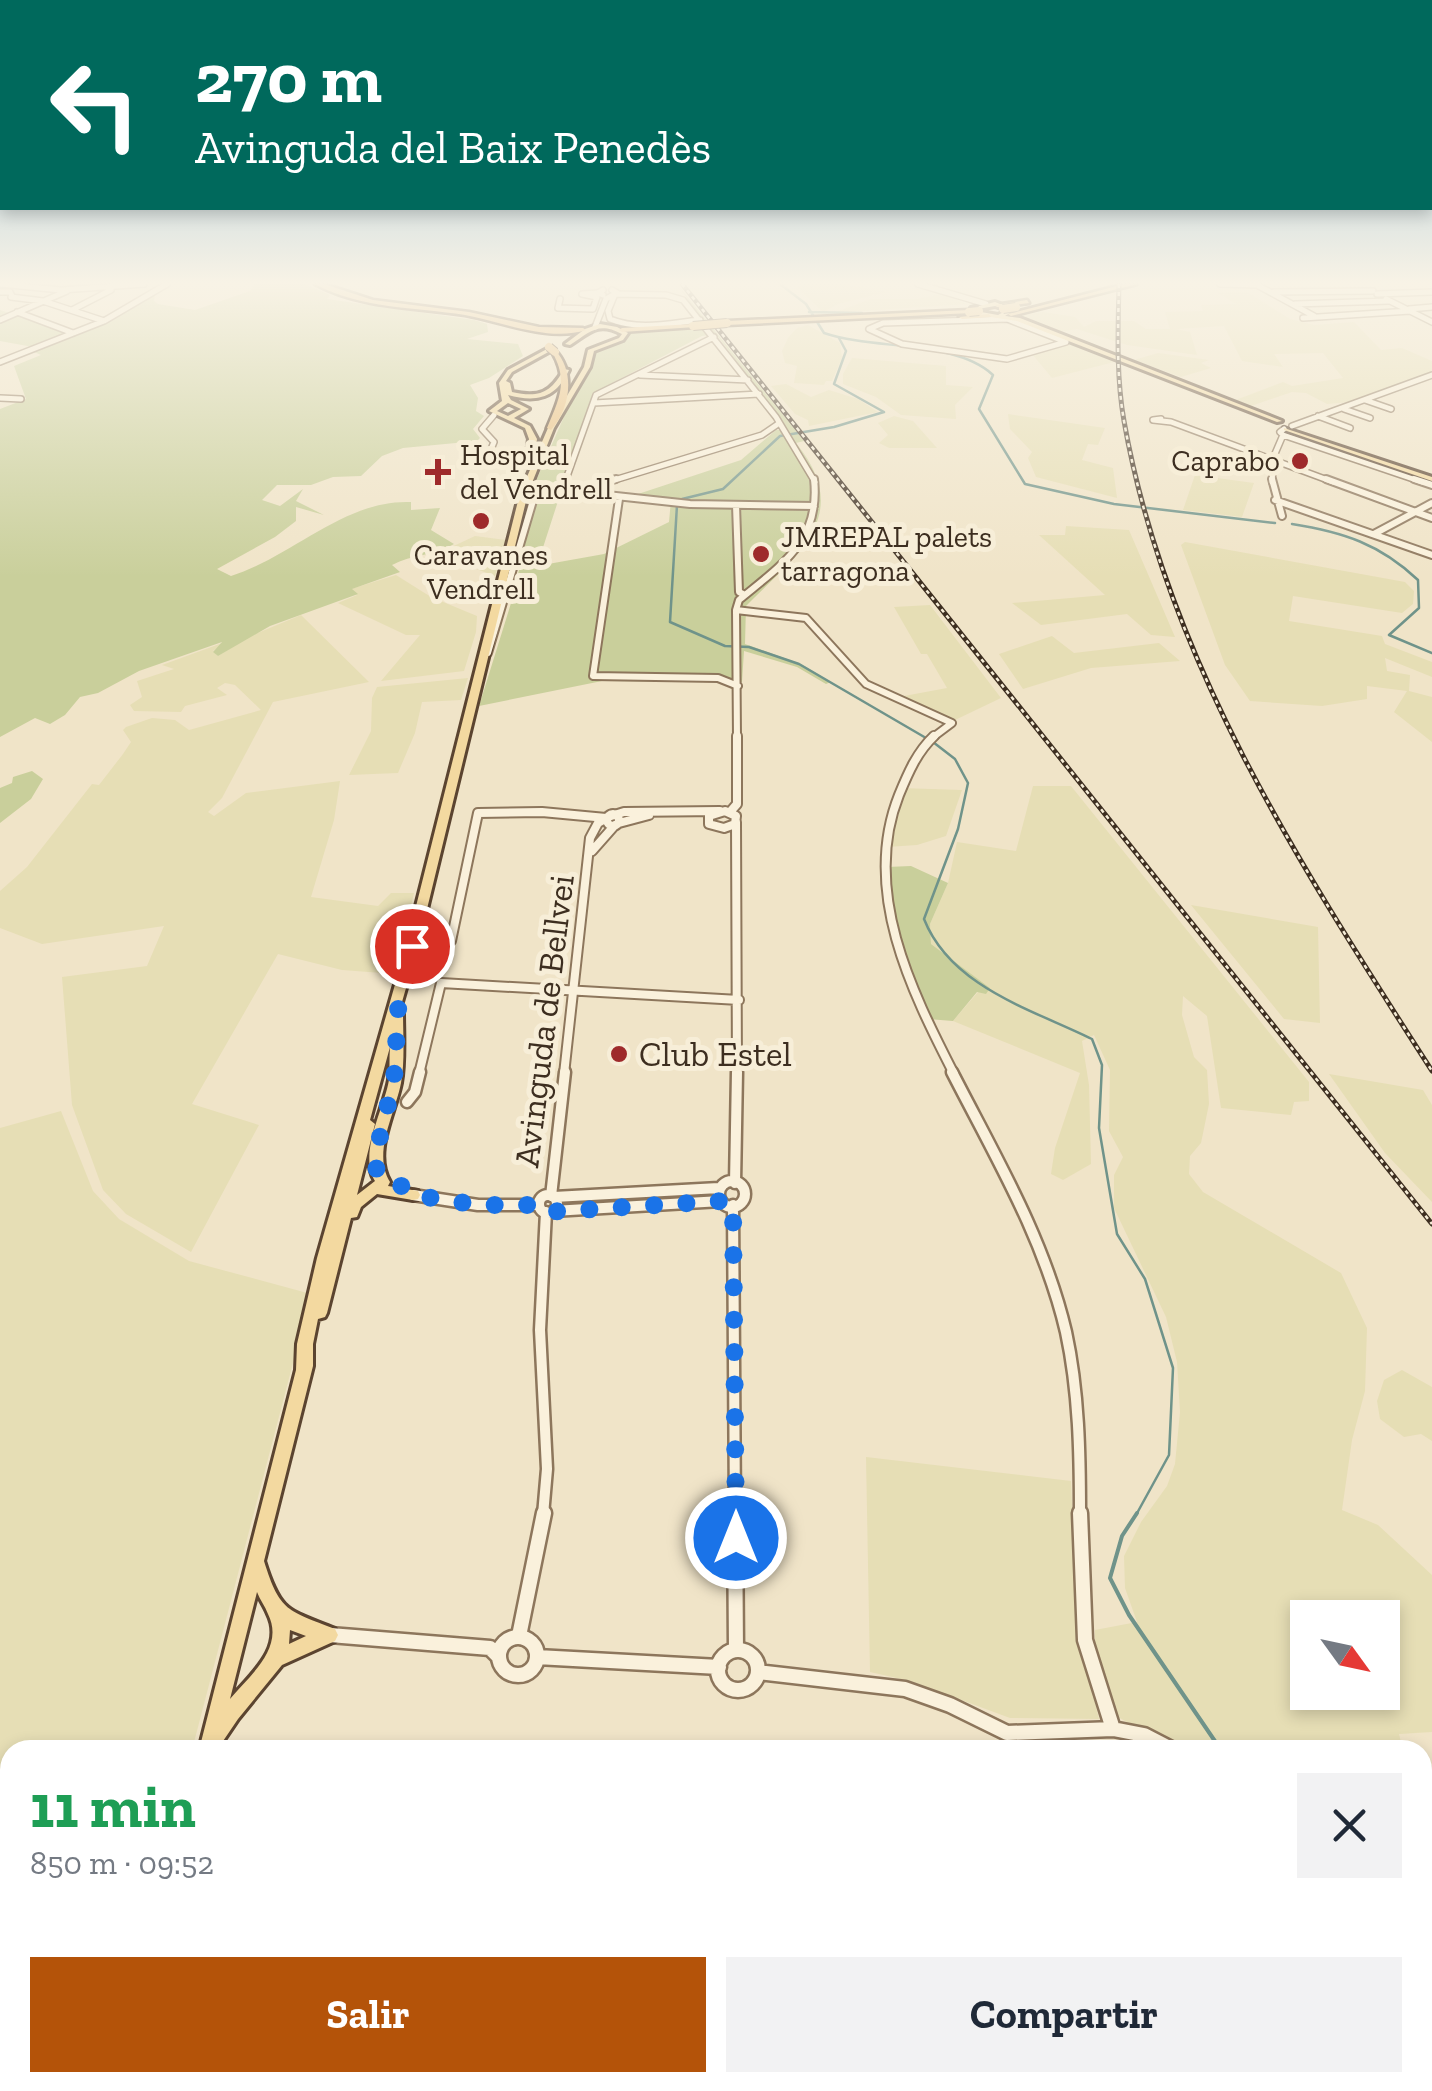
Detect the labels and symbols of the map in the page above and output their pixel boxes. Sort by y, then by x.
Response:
place label: Hospital del Vendrell [460,437,612,507]
place label: Caprabo [1171,443,1280,479]
marker: Caprabo [1289,450,1311,472]
marker: Hospital del Vendrell [425,459,451,485]
marker: Caravanes Vendrell [470,510,492,532]
place label: JMREPAL palets tarragona [781,519,992,589]
place label: Caravanes Vendrell [414,537,548,607]
marker: JMREPAL palets tarragona [750,543,772,565]
street label: Avinguda de Bellvei [505,872,583,1170]
pin [370,904,455,989]
place label: Club Estel [639,1033,792,1075]
marker: Club Estel [608,1043,630,1065]
position arrow [684,1486,788,1590]
north arrow [1290,1600,1400,1710]

